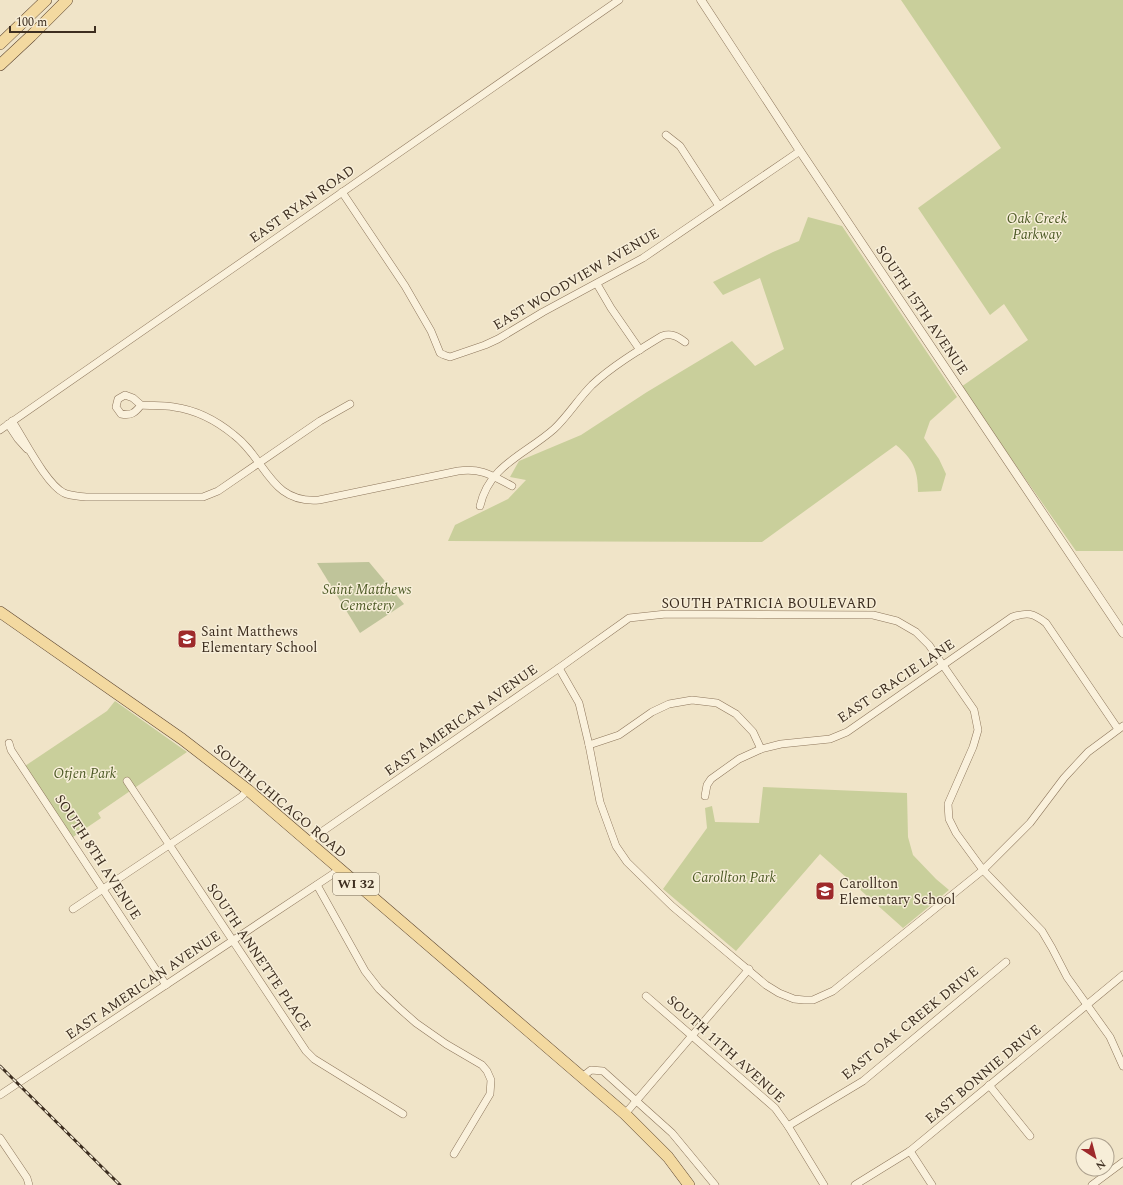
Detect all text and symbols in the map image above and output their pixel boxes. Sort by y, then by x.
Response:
scale bar [10,8,95,34]
text: 100 m [16,13,47,32]
street label: EAST RYAN ROAD [245,160,359,248]
park label: Oak Creek Parkway [1007,208,1068,245]
street label: EAST WOODVIEW AVENUE [489,223,663,335]
street label: SOUTH 15TH AVENUE [871,241,973,379]
park label: Saint Matthews Cemetery [322,579,412,616]
street label: SOUTH PATRICIA BOULEVARD [661,593,877,614]
place label: Saint Matthews Elementary School [201,621,317,658]
school or university icon: Saint Matthews Elementary School [176,628,198,650]
street label: EAST GRACIE LANE [833,634,959,728]
street label: EAST AMERICAN AVENUE [380,659,542,781]
street label: SOUTH CHICAGO ROAD [209,739,351,863]
park label: Otjen Park [54,763,117,784]
street label: SOUTH 8TH AVENUE [50,790,146,924]
park label: Carollton Park [692,867,777,888]
road number: WI 32 [333,873,379,895]
place label: Carollton Elementary School [839,873,955,910]
street label: SOUTH ANNETTE PLACE [202,879,316,1035]
school or university icon: Carollton Elementary School [814,880,836,902]
street label: EAST AMERICAN AVENUE [61,925,225,1045]
street label: EAST OAK CREEK DRIVE [837,961,983,1085]
street label: SOUTH 11TH AVENUE [662,990,790,1108]
street label: EAST BONNIE DRIVE [920,1019,1046,1129]
north arrow [1075,1137,1115,1177]
text: N [1092,1155,1109,1174]

